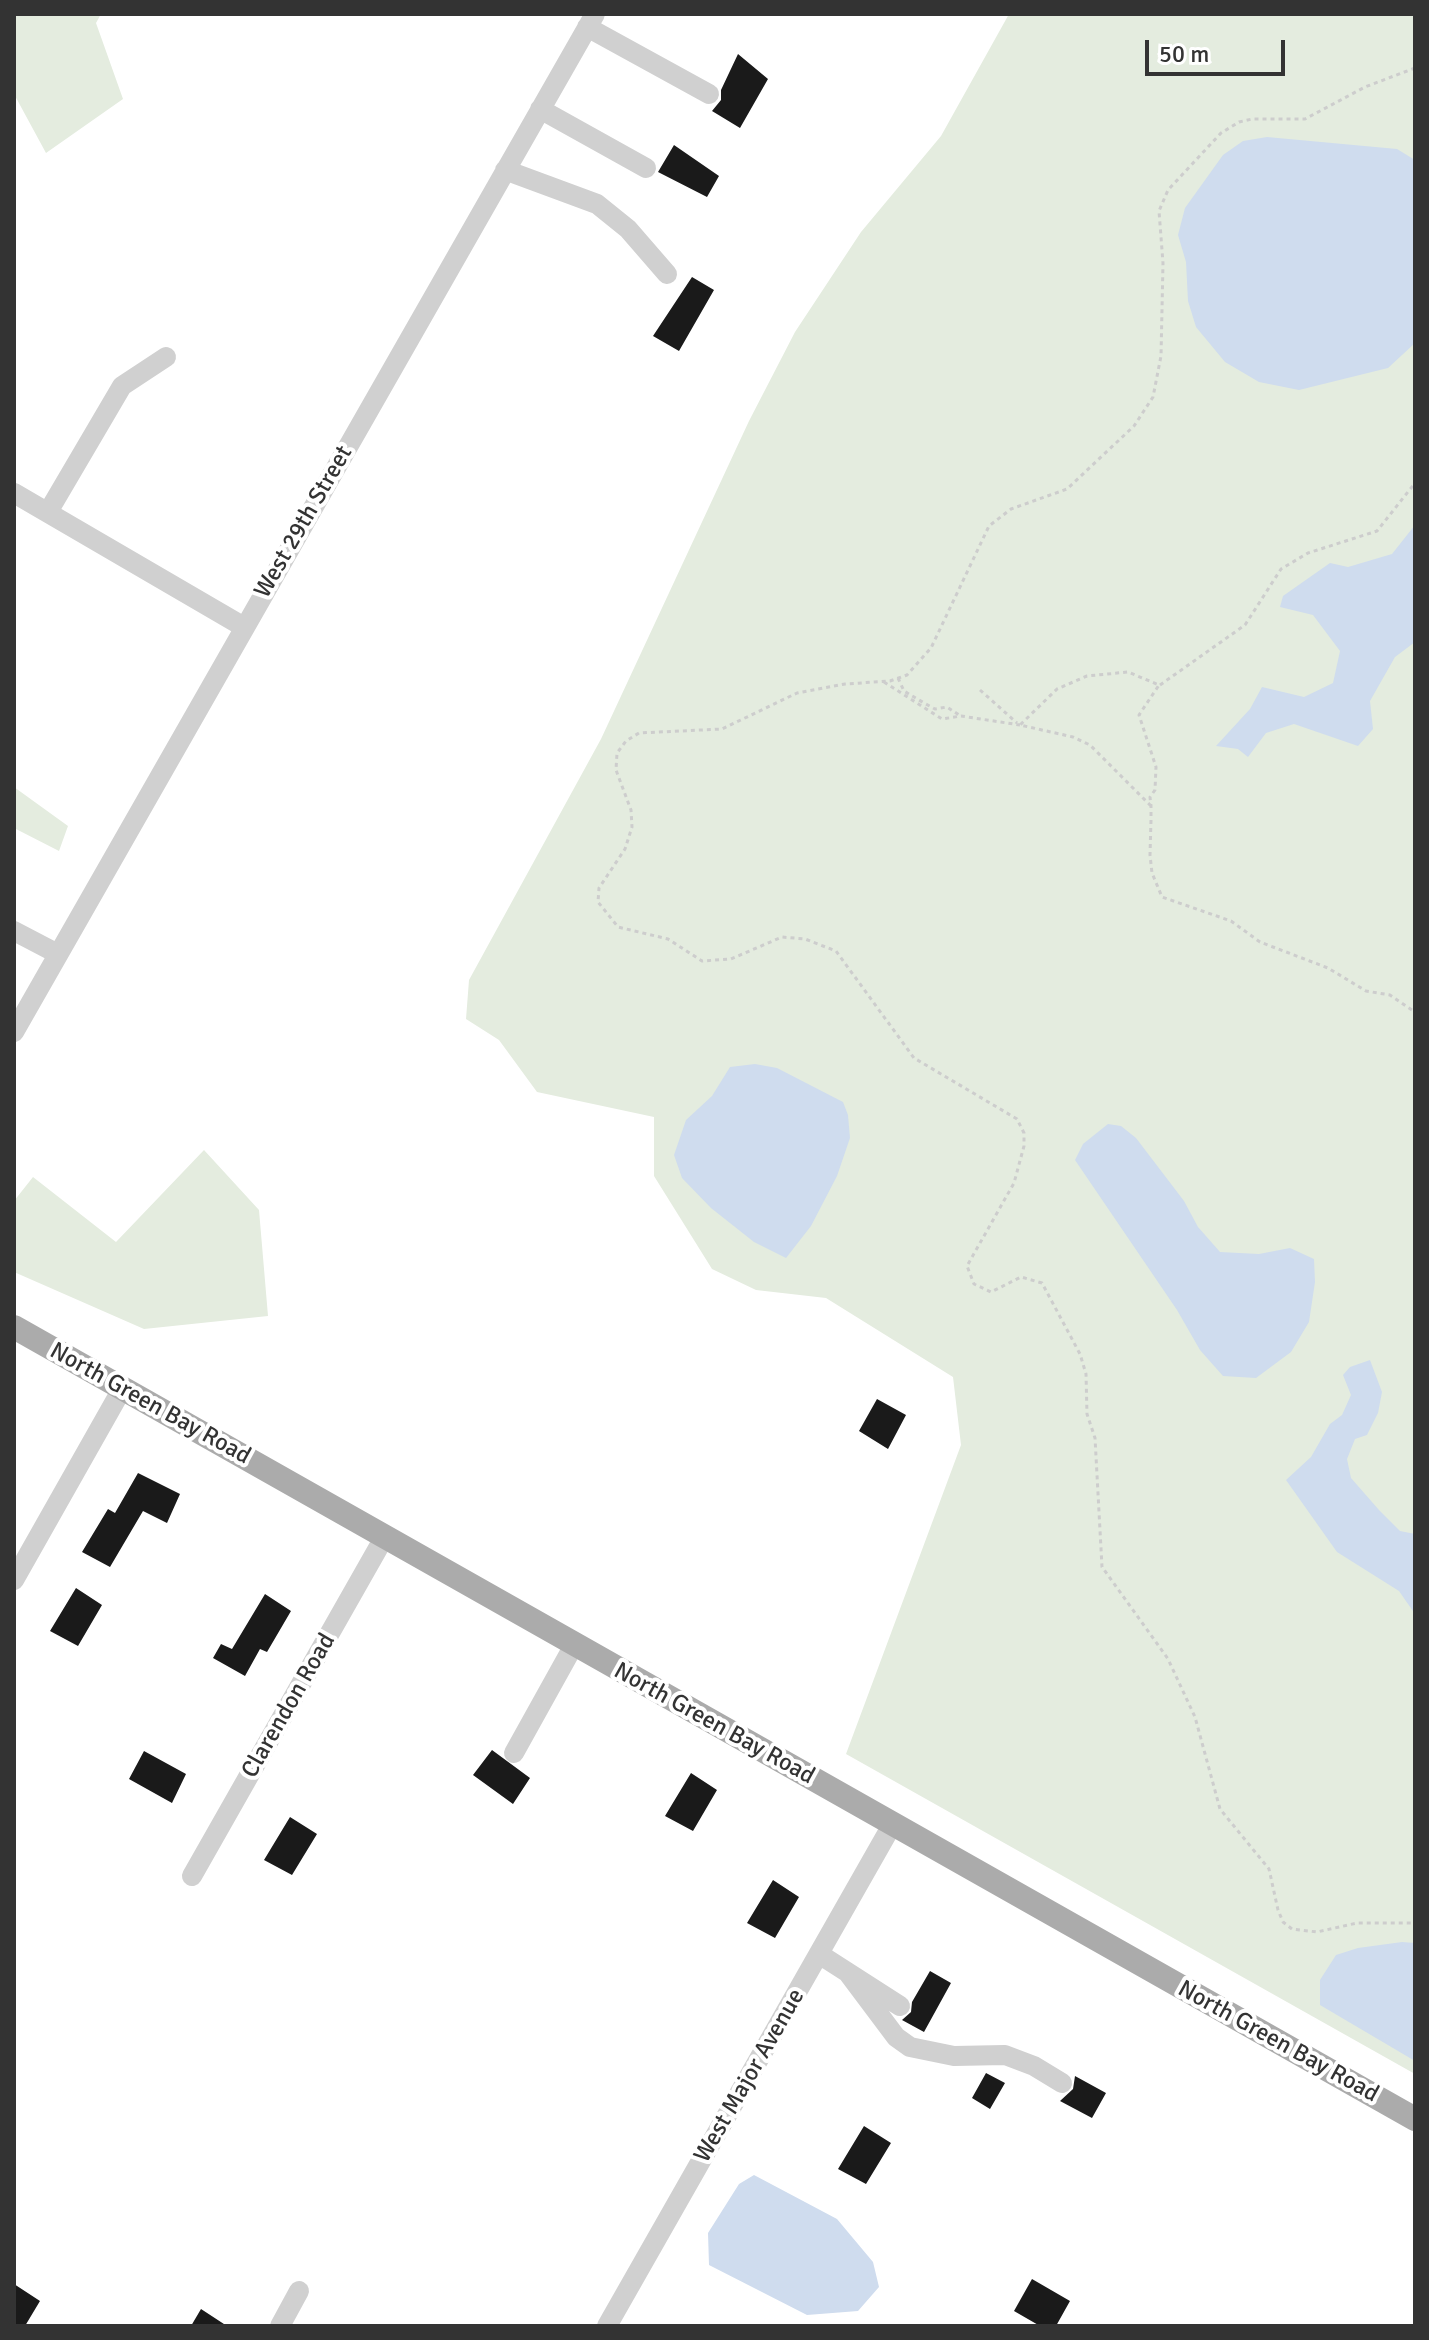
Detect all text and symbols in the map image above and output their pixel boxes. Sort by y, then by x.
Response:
scale bar [1149,24,1289,74]
text: 50 m [1159,39,1209,69]
street label: West 29th Street [249,441,359,603]
street label: North Green Bay Road [44,1337,256,1471]
street label: Clarendon Road [236,1629,342,1783]
street label: North Green Bay Road [608,1657,820,1791]
street label: North Green Bay Road [1172,1975,1384,2109]
street label: West Major Avenue [689,1984,811,2168]

